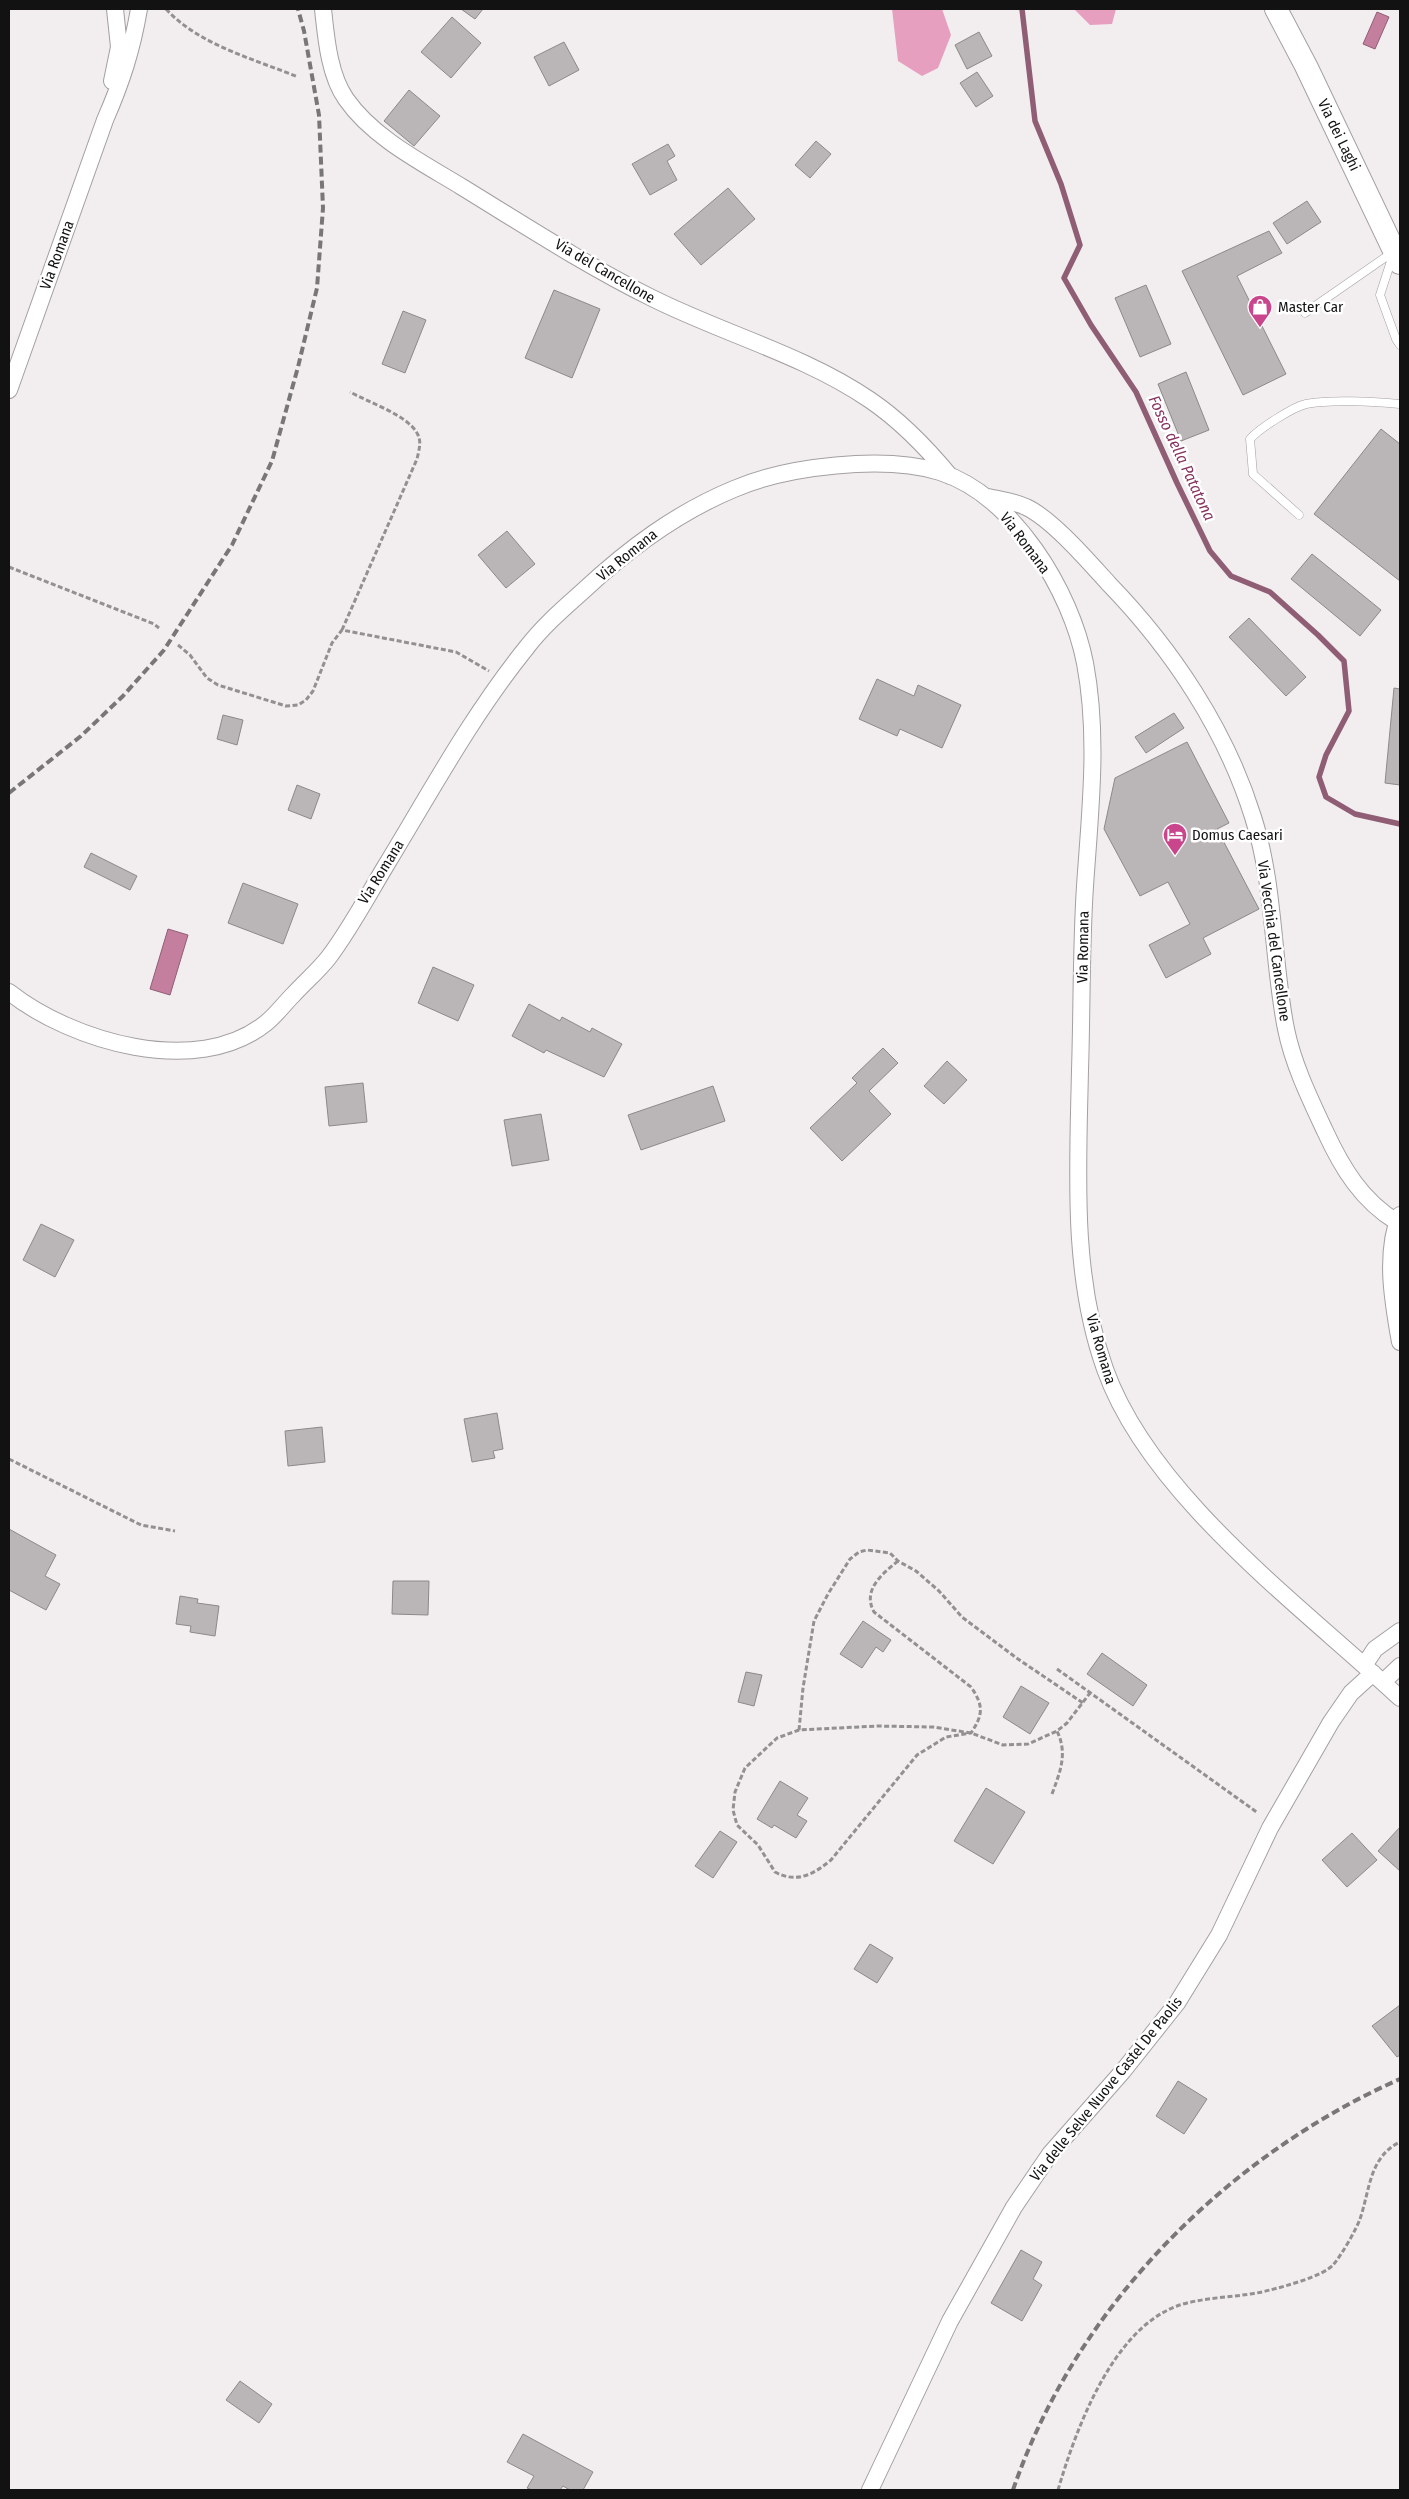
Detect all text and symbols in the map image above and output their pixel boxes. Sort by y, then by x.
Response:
street label: Via dei Laghi [1314,96,1364,174]
street label: Via Romana [36,218,78,292]
street label: Via del Cancellone [552,235,658,307]
shop icon: Master Car [1247,294,1273,328]
place label: Master Car [1278,298,1344,316]
water label: Fosso della Patatona [1145,392,1219,524]
street label: Via Romana [996,509,1054,577]
street label: Via Romana [593,525,661,585]
hotel icon: Domus Caesari [1162,822,1188,856]
place label: Domus Caesari [1192,826,1283,844]
street label: Via Romana [354,837,408,907]
street label: Via Vecchia del Cancellone [1254,859,1294,1023]
street label: Via Romana [1073,911,1093,983]
street label: Via Romana [1082,1312,1120,1386]
street label: Via delle Selve Nuove Castel De Paolis [1026,1993,1186,2185]

